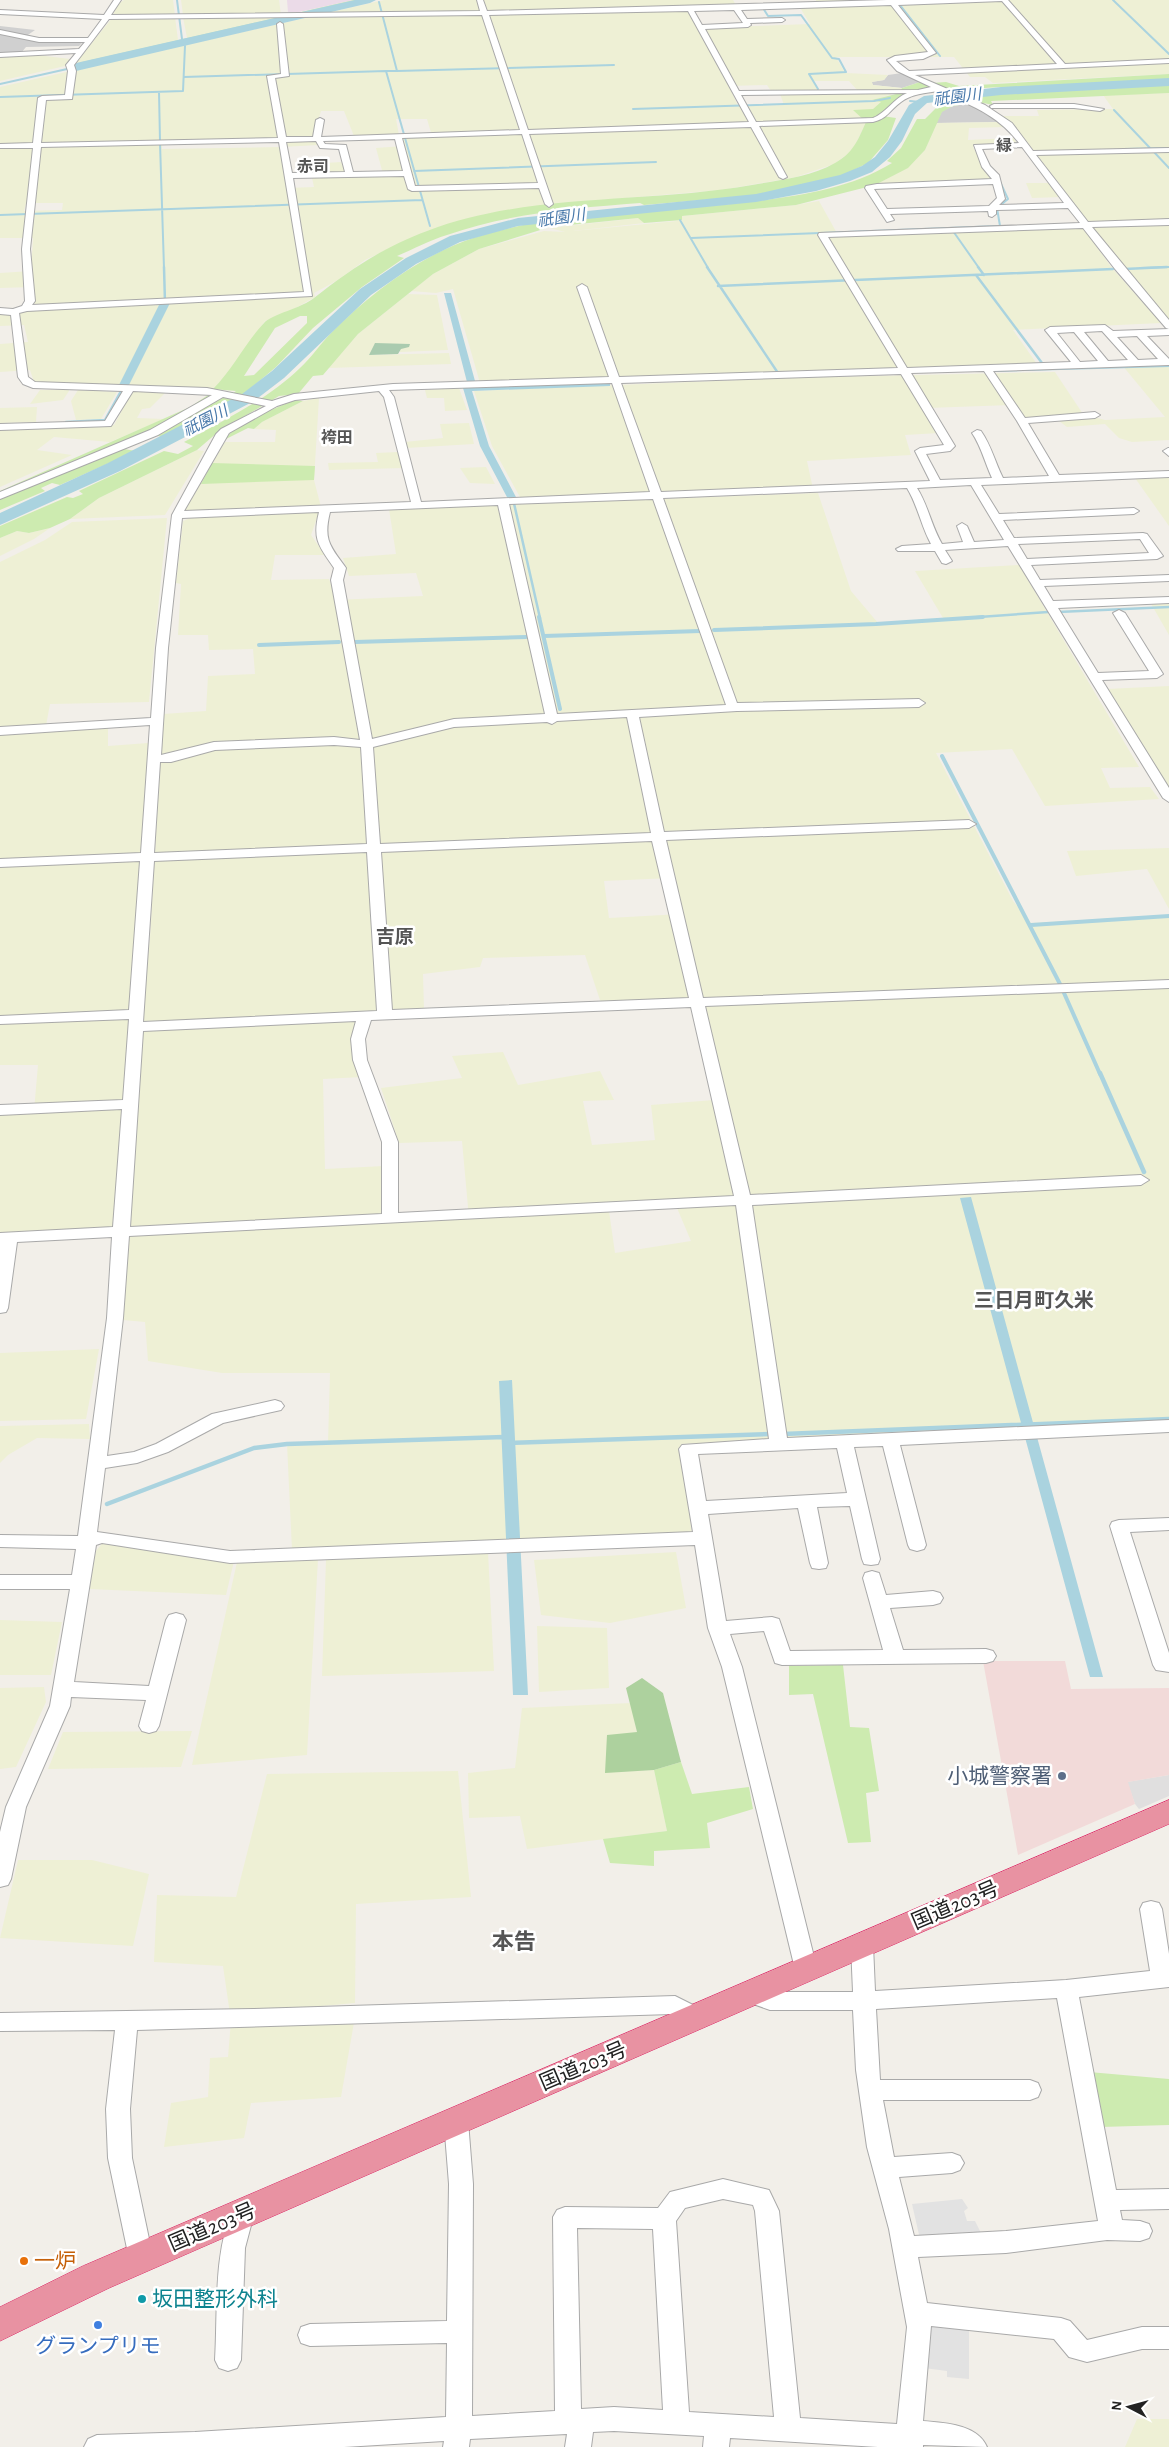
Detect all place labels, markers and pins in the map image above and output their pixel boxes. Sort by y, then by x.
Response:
place label: 小城警察署 [947,1765,1052,1787]
marker: 小城警察署 [1056,1770,1068,1782]
place label: 一炉 [34,2250,76,2272]
marker: 一炉 [18,2255,30,2267]
place label: 坂田整形外科 [152,2288,278,2310]
marker: 坂田整形外科 [136,2293,148,2305]
marker: グランプリモ [92,2319,104,2331]
place label: グランプリモ [35,2335,161,2357]

